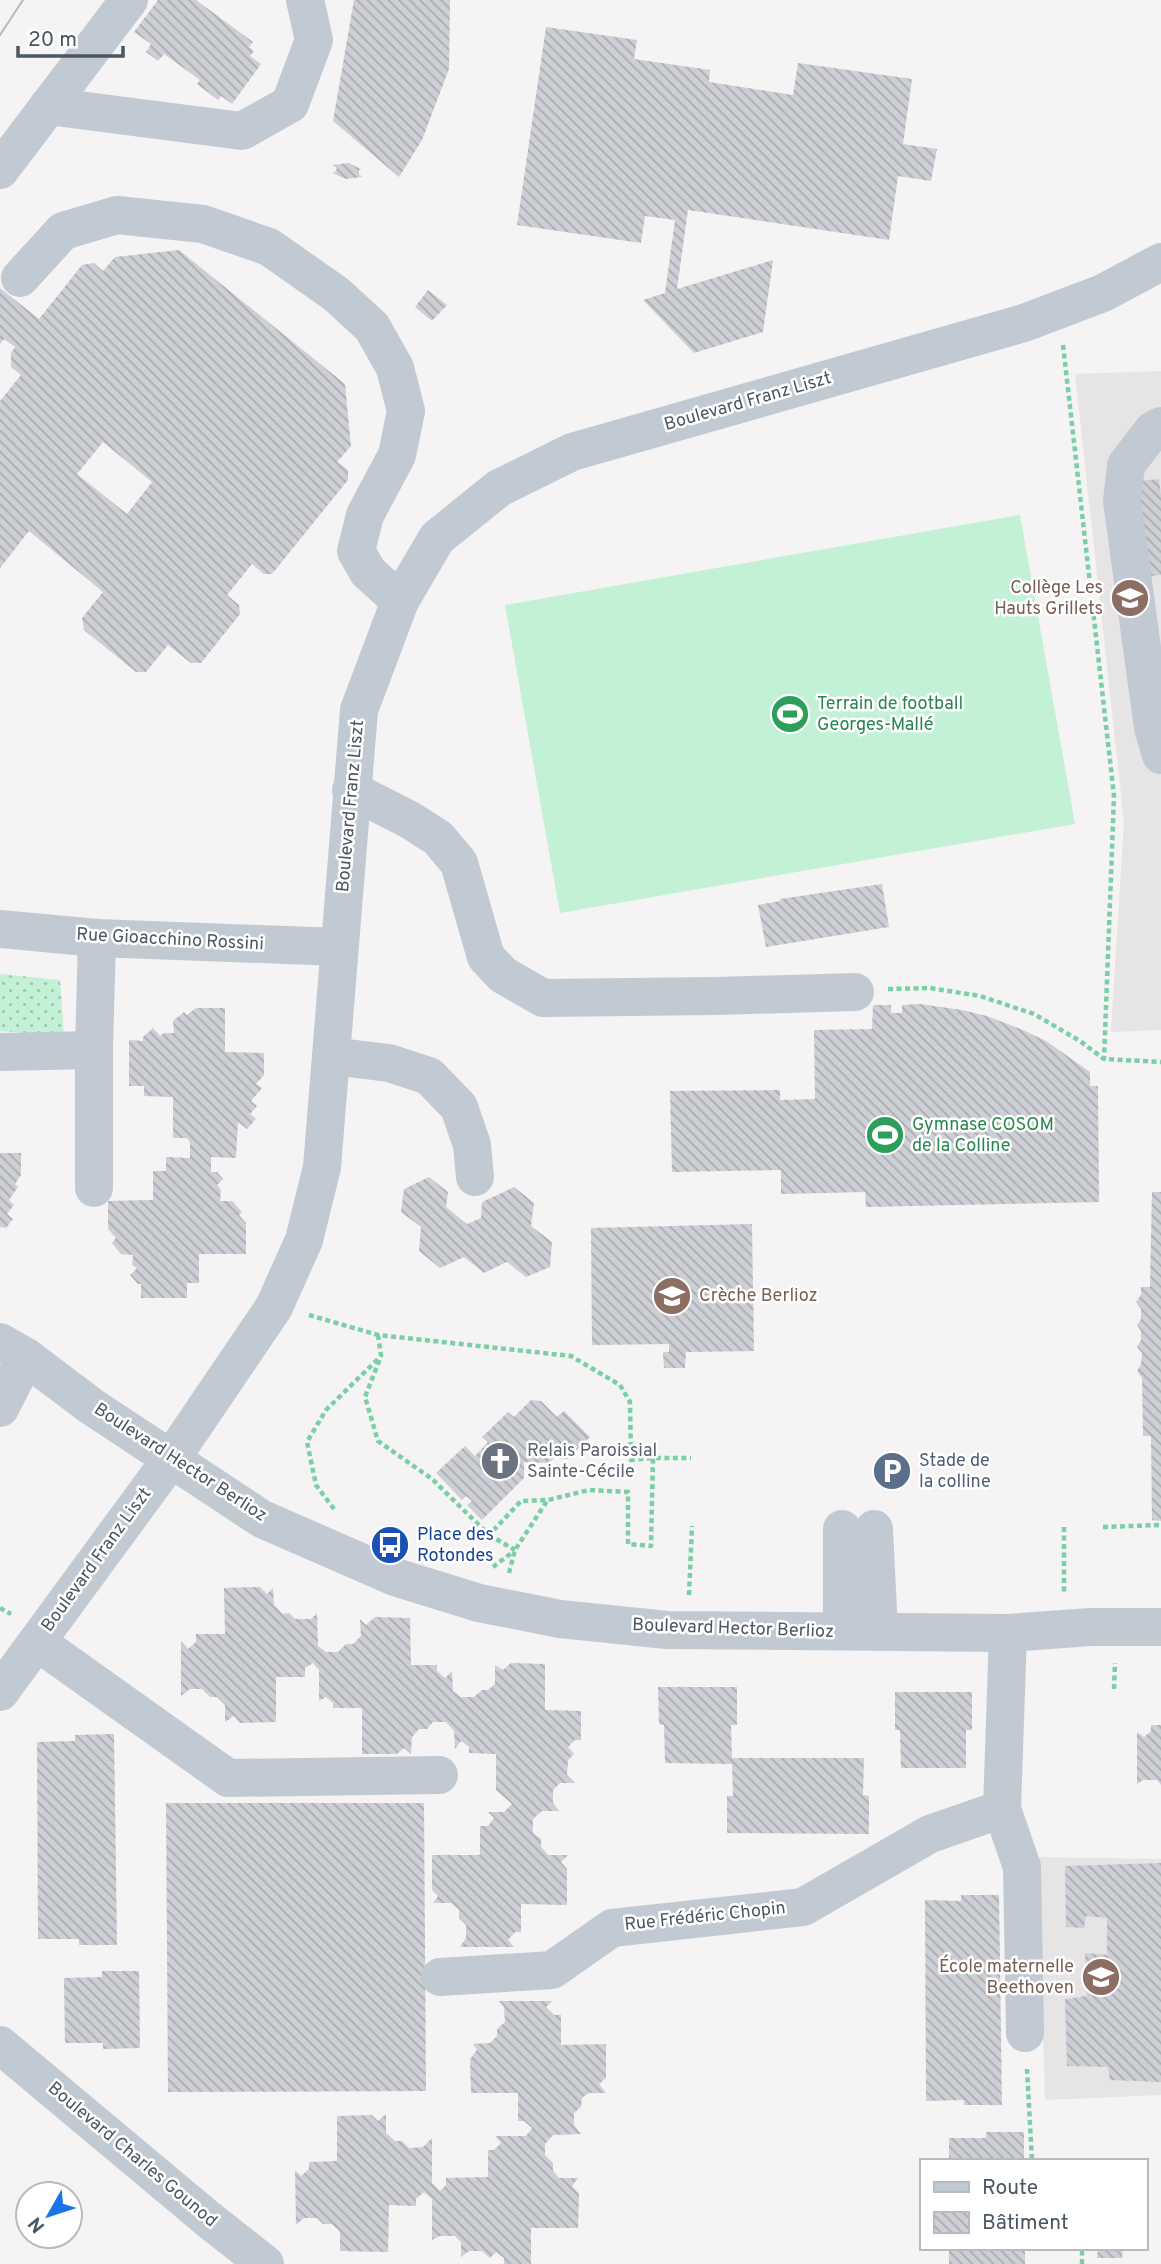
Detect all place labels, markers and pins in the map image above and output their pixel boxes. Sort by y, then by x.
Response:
place label: Collège Les Hauts Grillets [994,577,1103,621]
school or university icon: Collège Les Hauts Grillets [1109,577,1151,619]
sports icon: Terrain de football Georges-Mallé [769,693,811,735]
place label: Terrain de football Georges-Mallé [817,693,963,737]
sports icon: Gymnase COSOM de la Colline [864,1114,906,1156]
place label: Gymnase COSOM de la Colline [912,1114,1054,1158]
school or university icon: Crèche Berlioz [651,1275,693,1317]
place label: Crèche Berlioz [699,1285,818,1308]
church icon: Relais Paroissial Sainte-Cécile [479,1440,521,1482]
place label: Relais Paroissial Sainte-Cécile [527,1440,657,1484]
parking icon: Stade de la colline [871,1450,913,1492]
place label: Stade de la colline [919,1450,991,1494]
bus stop icon: Place des Rotondes [369,1524,411,1566]
place label: Place des Rotondes [417,1524,494,1568]
place label: École maternelle Beethoven [939,1954,1074,2000]
school or university icon: École maternelle Beethoven [1080,1956,1122,1998]

